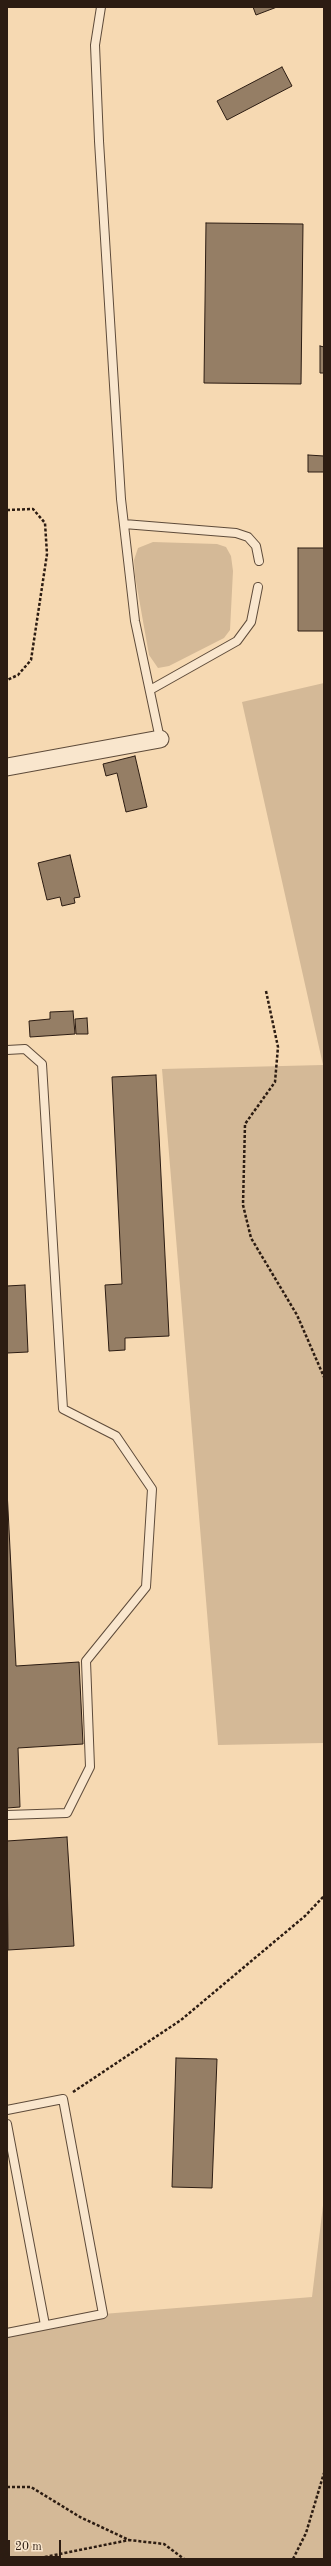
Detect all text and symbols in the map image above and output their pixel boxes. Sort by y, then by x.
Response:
scale bar [10,2532,63,2558]
text: 20 m [15,2541,42,2553]

